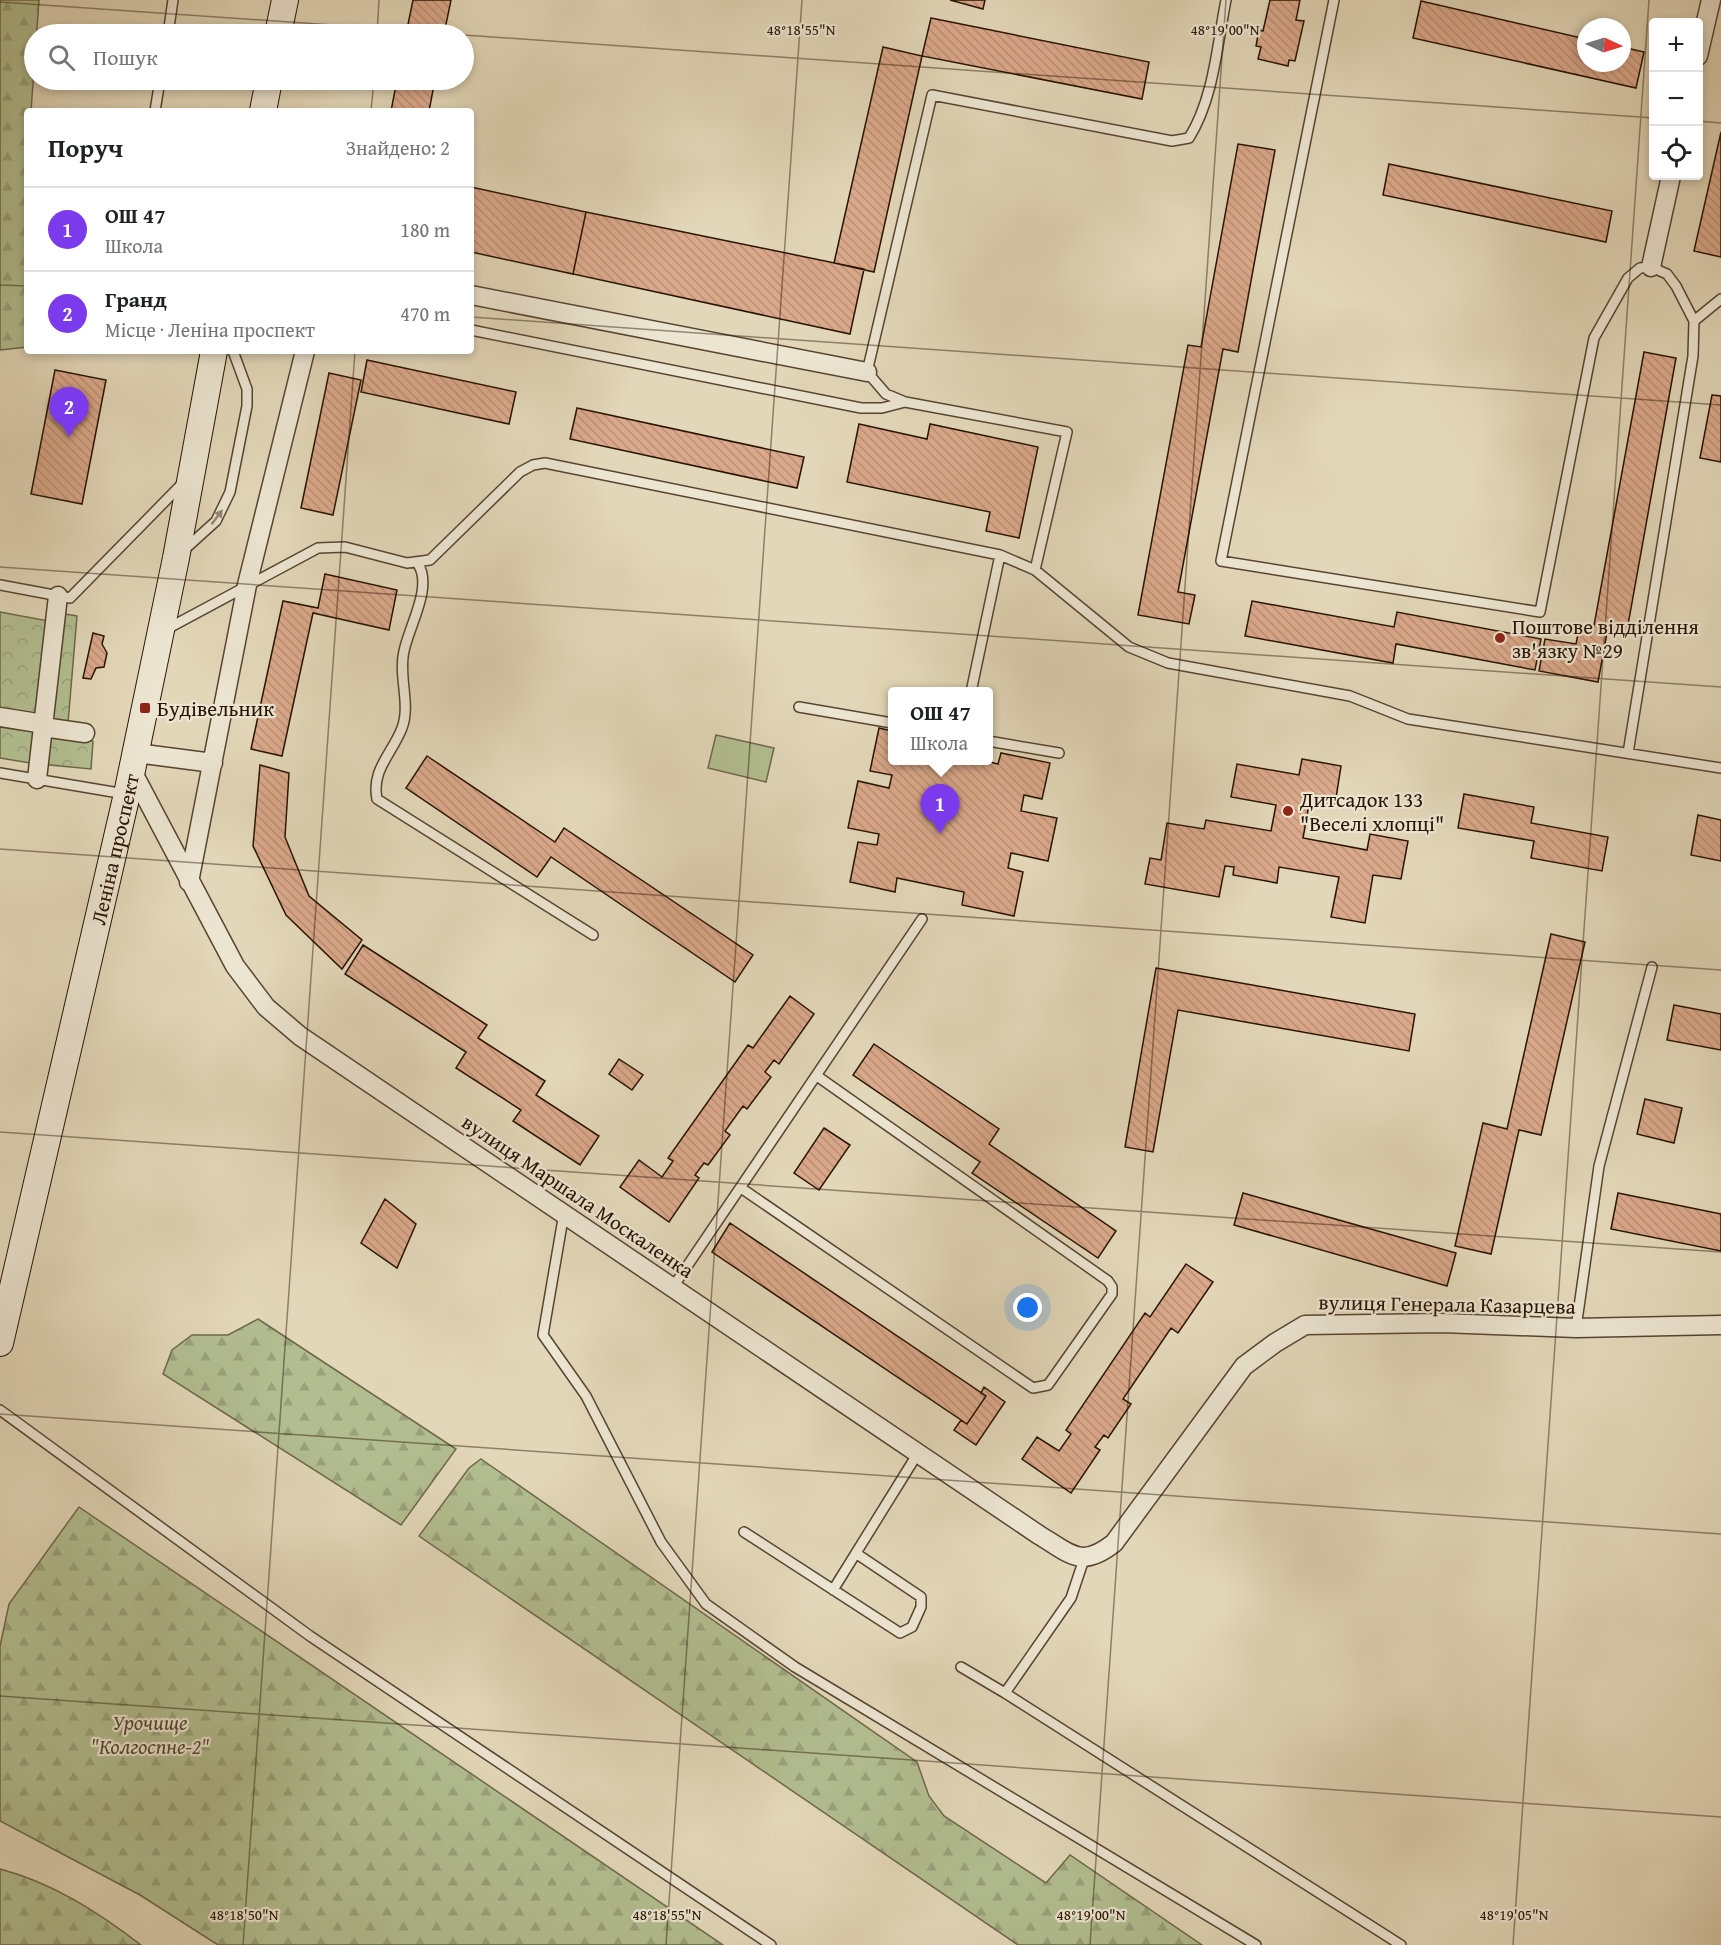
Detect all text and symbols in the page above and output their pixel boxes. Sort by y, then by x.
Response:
north arrow [1577,18,1631,72]
map controls [1649,18,1703,180]
button: + [1649,18,1703,72]
text: 48°18'55"N [767,19,836,40]
text: 48°19'00"N [1191,19,1260,40]
search box [24,24,474,90]
icon: search [45,41,78,74]
text: Пошук [93,41,158,73]
button: − [1649,72,1703,126]
button: locate [1649,126,1703,180]
text: Поруч [48,128,123,167]
text: Знайдено: 2 [346,133,450,162]
text: ОШ 47 [105,199,166,231]
text: 1 [62,215,73,244]
text: 180 m [400,215,450,244]
text: Школа [105,231,163,260]
text: Гранд [105,283,167,315]
text: 2 [62,299,73,328]
text: 470 m [400,299,450,328]
text: Місце · Леніна проспект [105,315,315,344]
pin: 2 [50,388,88,437]
one-way arrow [211,509,224,525]
place label: Поштове відділення зв'язку №29 [1512,611,1699,666]
marker: Поштове відділення зв'язку №29 [1493,631,1507,645]
popup [888,687,993,765]
place label: Будівельник [157,693,274,724]
text: ОШ 47 [910,696,971,728]
marker: Будівельник [138,701,152,715]
text: Школа [910,728,968,757]
street label: Леніна проспект [82,771,146,928]
pin: 1 [920,784,960,834]
place label: Дитсадок 133 "Веселі хлопці" [1299,784,1444,839]
marker: Дитсадок 133 "Веселі хлопці" [1281,804,1295,818]
street label: вулиця Маршала Москаленка [456,1106,700,1286]
street label: вулиця Генерала Казарцева [1318,1286,1576,1322]
your location [1013,1293,1042,1322]
park label: Урочище "Колгоспне-2" [90,1707,210,1762]
text: 48°18'50"N [210,1904,279,1925]
text: 48°18'55"N [633,1904,702,1925]
text: 48°19'00"N [1057,1904,1126,1925]
text: 48°19'05"N [1480,1904,1549,1925]

